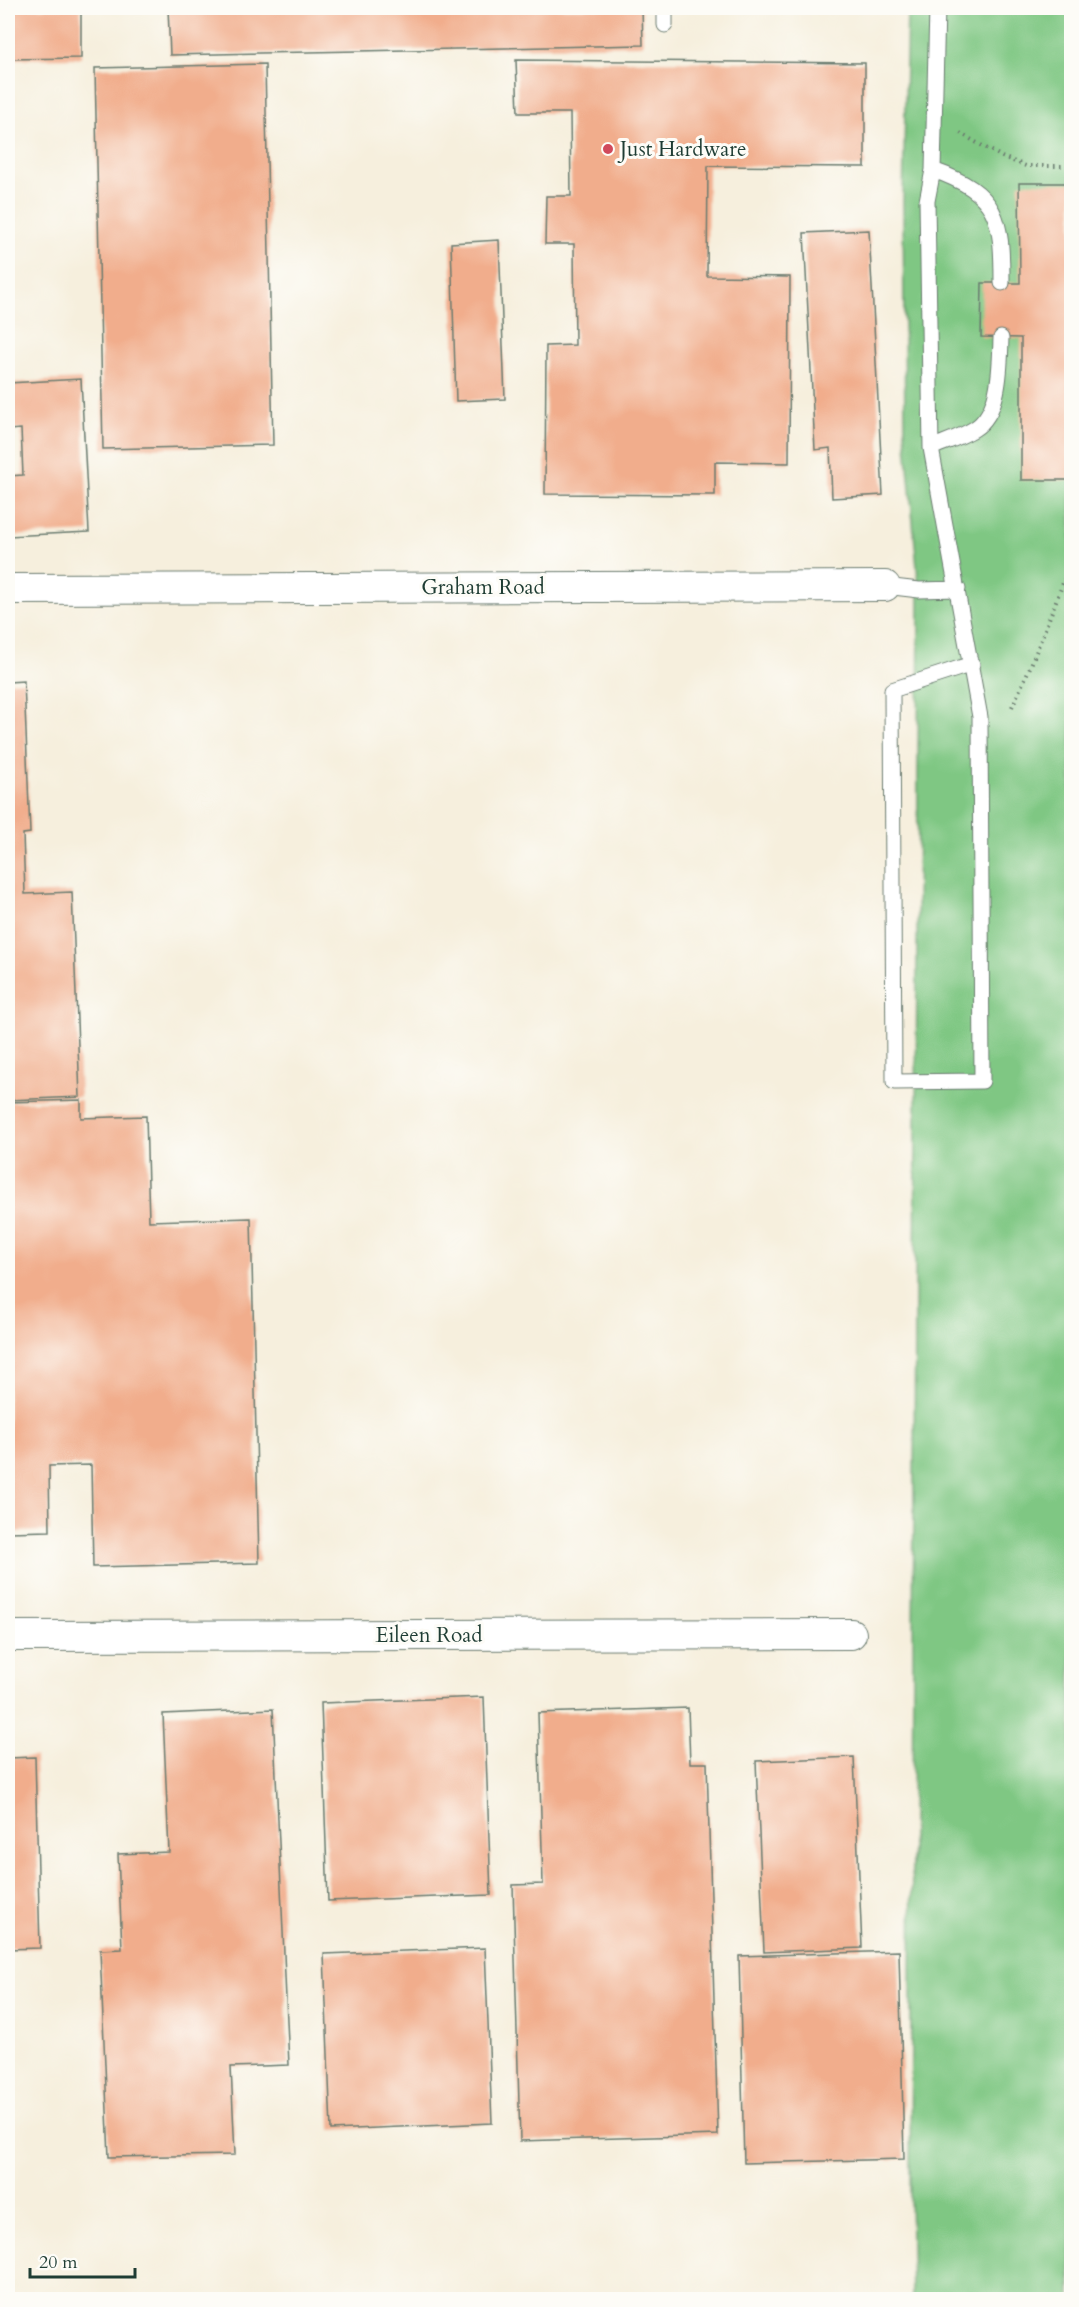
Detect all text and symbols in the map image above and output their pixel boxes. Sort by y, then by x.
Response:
place label: Just Hardware [617,135,747,164]
marker: Just Hardware [601,142,615,156]
street label: Graham Road [421,573,545,602]
street label: Eileen Road [375,1621,483,1650]
scale bar [30,2241,135,2279]
text: 20 m [39,2250,78,2275]

